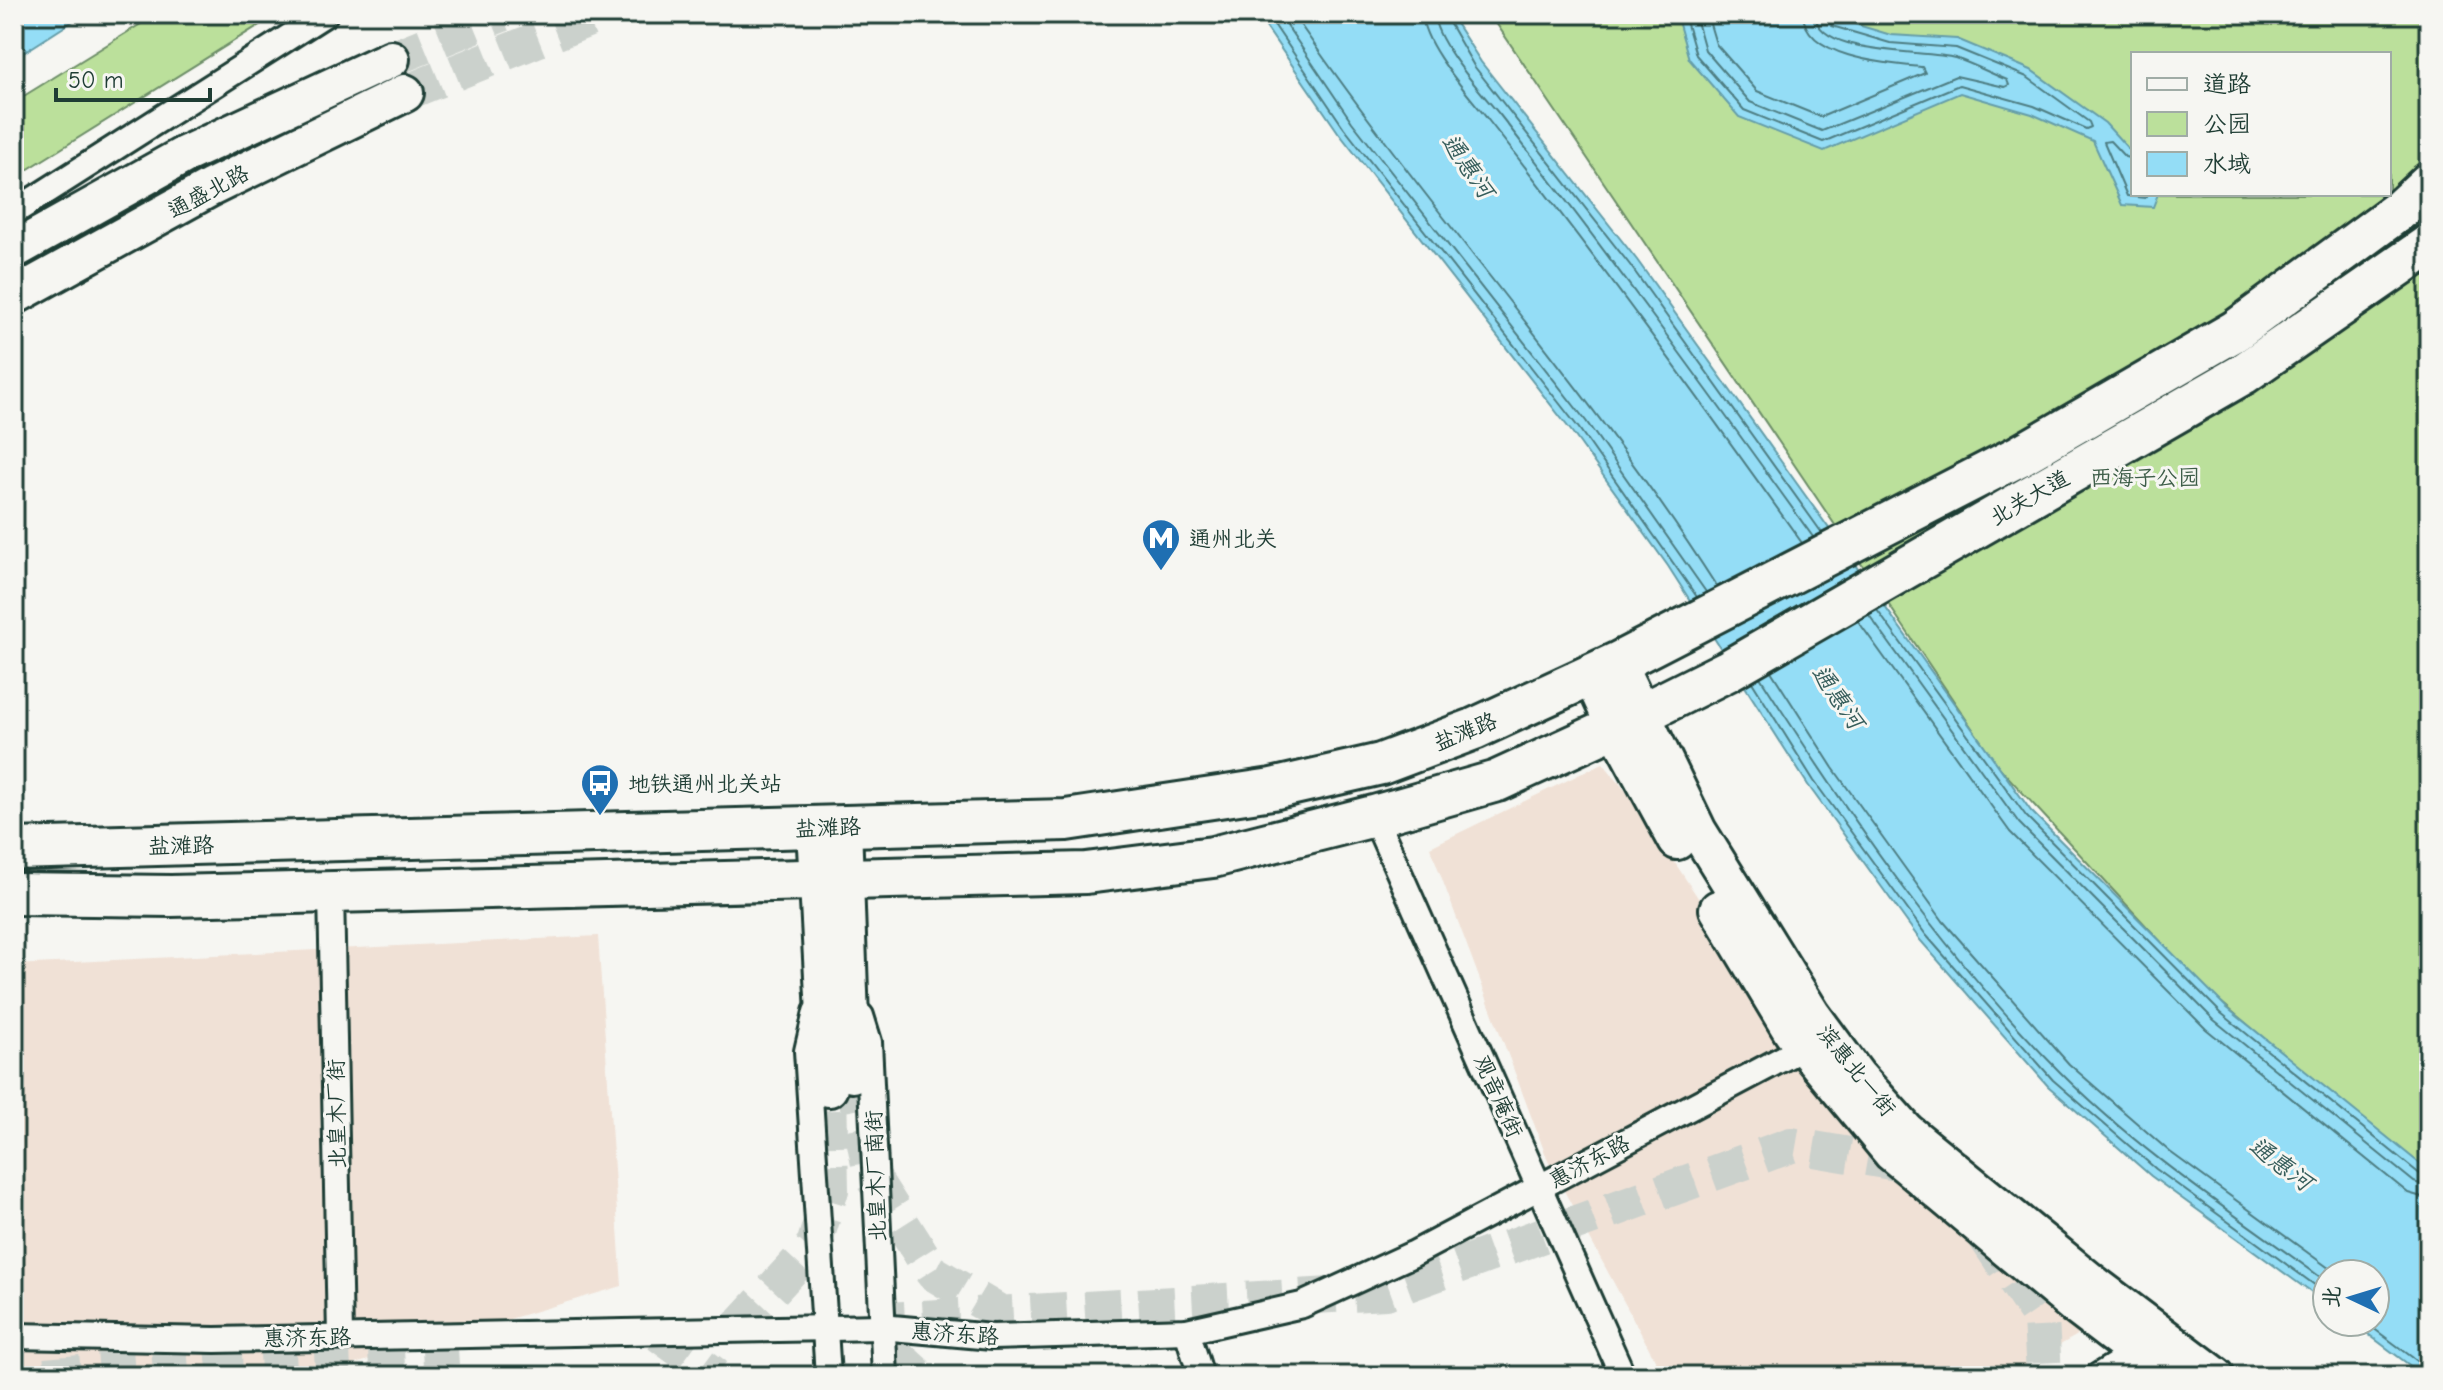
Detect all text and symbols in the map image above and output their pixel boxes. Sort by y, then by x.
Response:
scale bar [56,52,210,102]
legend [2131,52,2391,196]
text: 50 m [68,66,124,94]
text: 道路 [2203,70,2251,98]
text: 公园 [2203,110,2251,138]
water label: 通惠河 [1436,128,1502,207]
text: 水域 [2203,150,2251,178]
street label: 通盛北路 [164,160,253,224]
street label: 北关大道 [1985,465,2074,531]
park label: 西海子公园 [2090,465,2200,491]
metro station icon: 通州北关 [1140,517,1182,572]
place label: 通州北关 [1189,526,1277,552]
water label: 通惠河 [1806,659,1872,738]
street label: 盐滩路 [1430,708,1501,756]
bus stop icon: 地铁通州北关站 [579,762,621,817]
place label: 地铁通州北关站 [628,771,782,797]
street label: 盐滩路 [795,814,861,842]
street label: 盐滩路 [148,832,214,860]
street label: 滨惠北一街 [1812,1020,1901,1122]
street label: 观音庵街 [1468,1051,1528,1142]
street label: 北皇木厂街 [323,1059,351,1169]
street label: 北皇木厂南街 [861,1110,891,1242]
street label: 惠济东路 [1545,1130,1634,1194]
water label: 通惠河 [2244,1131,2321,1199]
north arrow [2311,1258,2391,1338]
text: 北 [2318,1285,2346,1309]
street label: 惠济东路 [910,1318,1000,1350]
street label: 惠济东路 [263,1324,351,1352]

